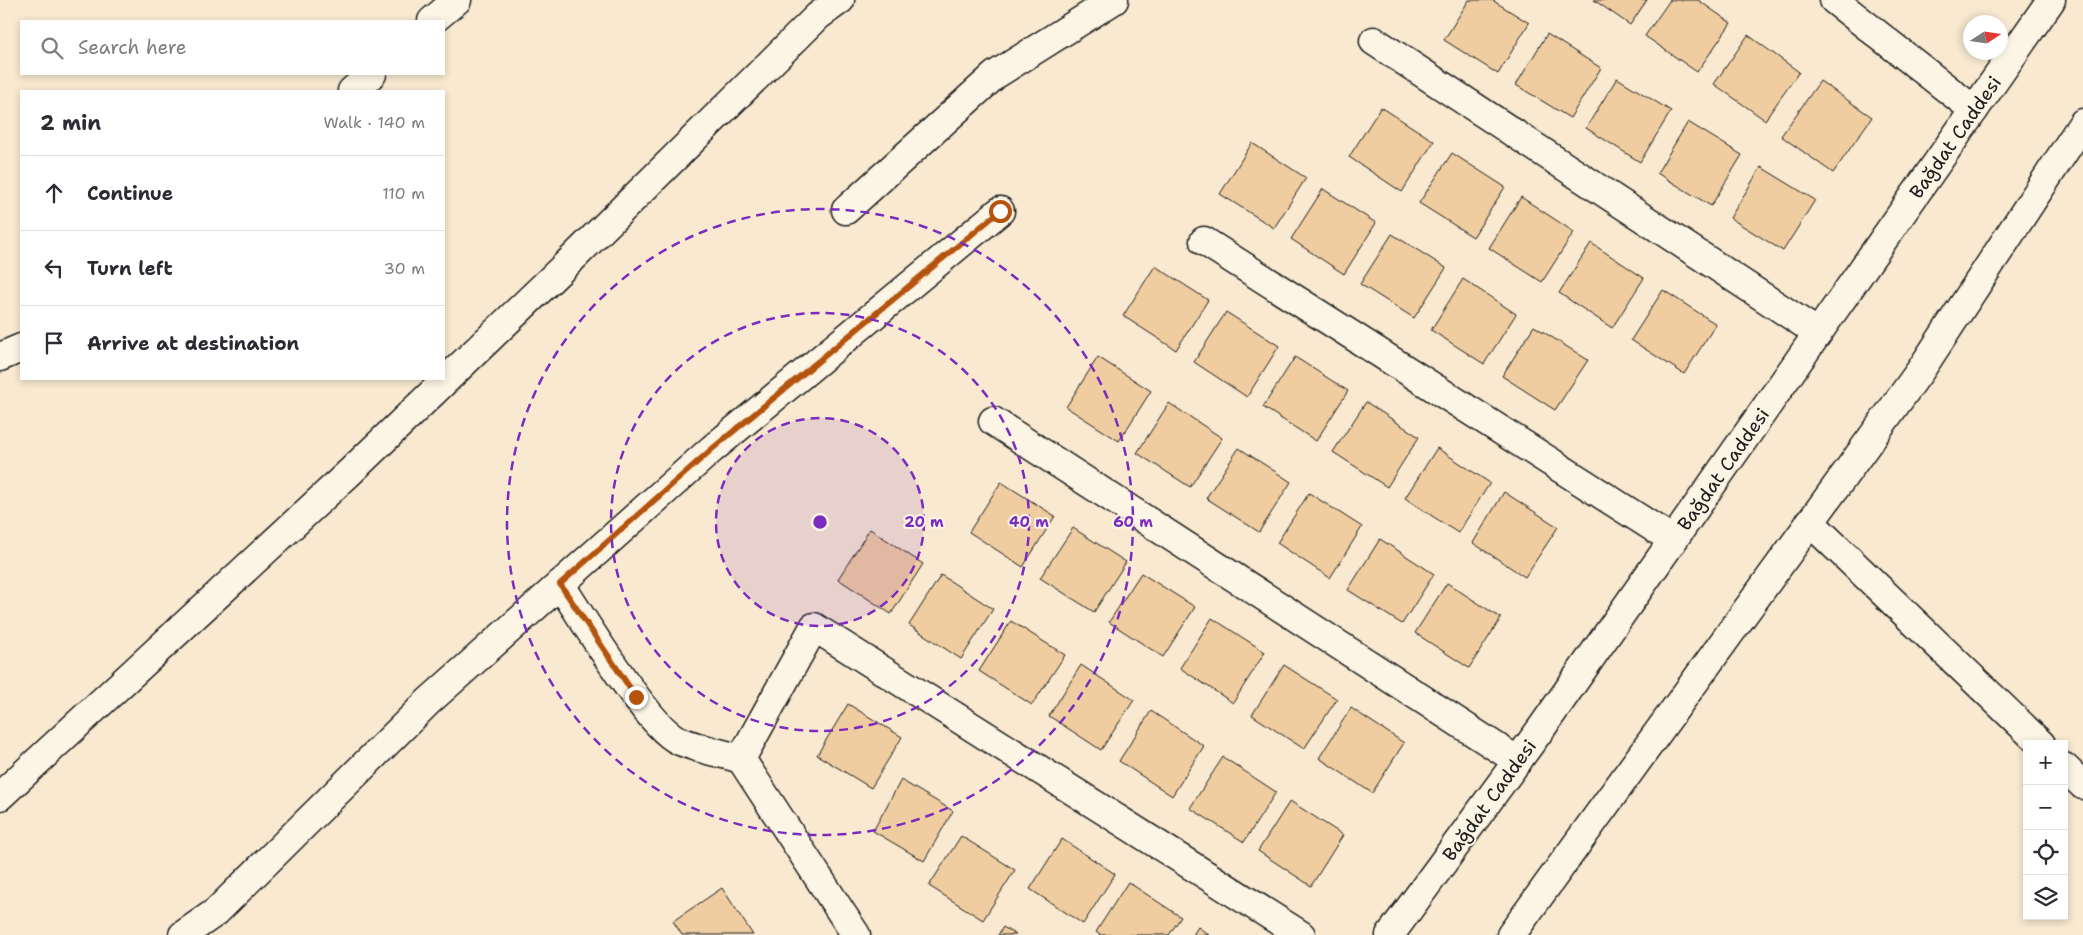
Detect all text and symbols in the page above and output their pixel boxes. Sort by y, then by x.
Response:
north arrow [1963,15,2008,60]
search box [20,20,445,75]
icon: search [38,34,66,62]
text: Search here [78,35,187,60]
street label: Bağdat Caddesi [1904,71,2007,204]
text: 2 min [40,109,101,137]
text: Walk · 140 m [323,112,425,133]
icon: ahead [40,179,68,207]
text: Continue [87,181,173,206]
text: 110 m [382,183,425,204]
route start [989,200,1012,223]
icon: left [40,254,68,282]
text: Turn left [87,256,173,281]
text: 30 m [384,258,425,279]
icon: arrive [40,329,68,357]
text: Arrive at destination [87,331,299,356]
street label: Bağdat Caddesi [1672,403,1775,536]
text: 20 m [904,512,944,532]
text: 40 m [1009,512,1049,532]
text: 60 m [1113,512,1153,532]
centre of rings [811,513,829,531]
route end [625,686,648,709]
street label: Bağdat Caddesi [1437,735,1542,866]
map controls [2023,740,2068,920]
button: + [2023,740,2068,785]
button: − [2023,785,2068,830]
button: locate [2023,830,2068,875]
button: layers [2023,875,2068,920]

